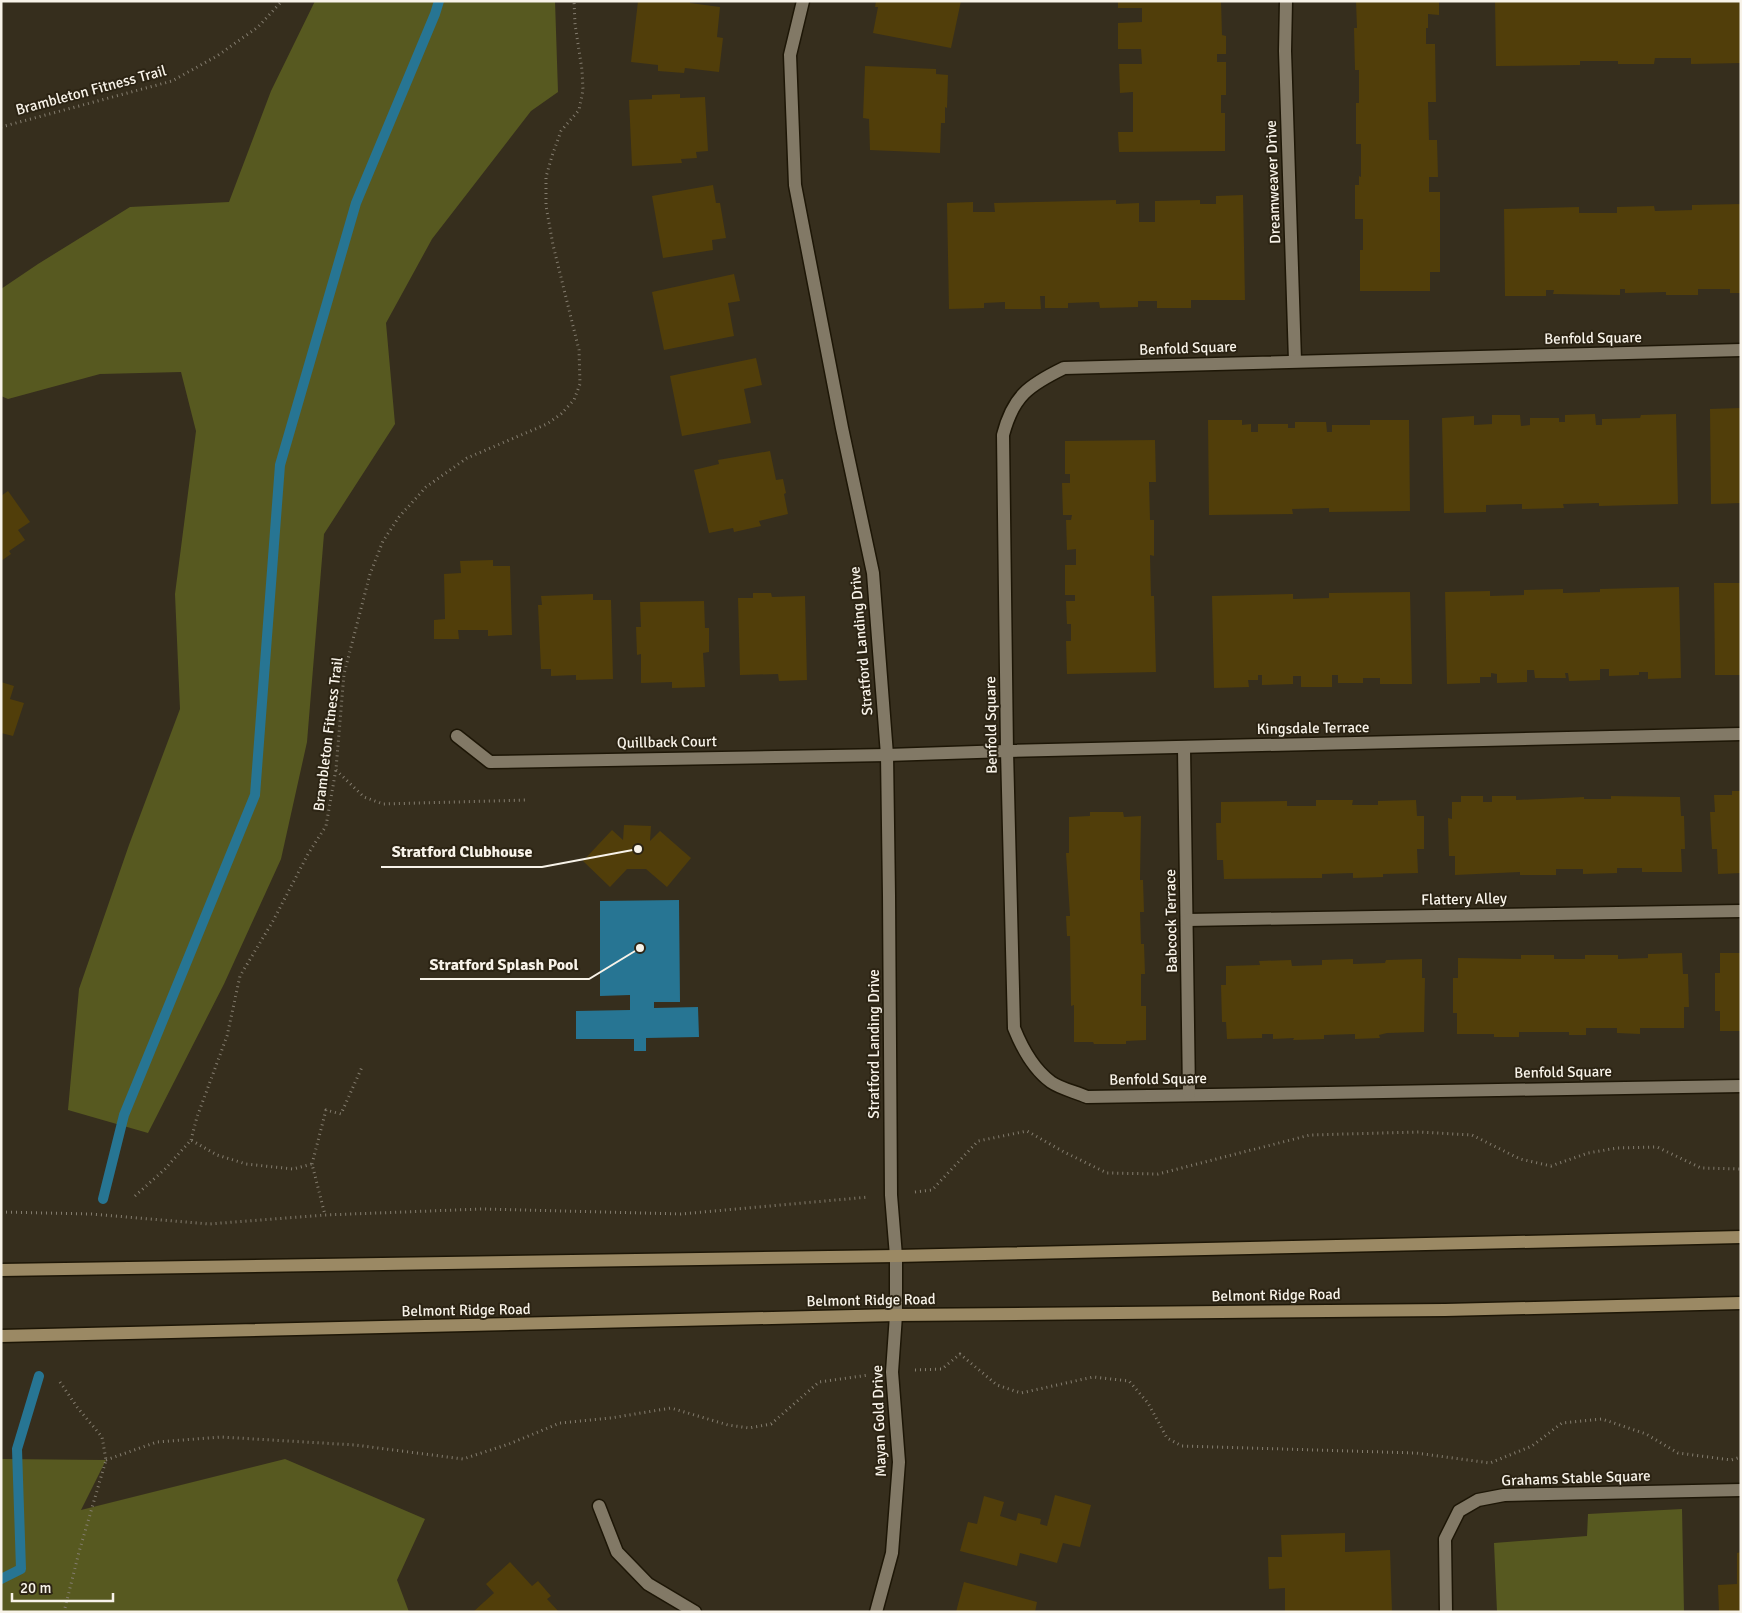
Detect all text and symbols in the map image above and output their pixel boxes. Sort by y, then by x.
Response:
street label: Brambleton Fitness Trail [14,61,168,119]
street label: Dreamweaver Drive [1262,120,1284,244]
street label: Benfold Square [1544,328,1642,348]
street label: Benfold Square [1139,337,1237,359]
street label: Stratford Landing Drive [846,566,876,716]
street label: Brambleton Fitness Trail [310,656,346,812]
street label: Benfold Square [981,676,1001,774]
street label: Kingsdale Terrace [1256,718,1370,738]
street label: Quillback Court [617,732,717,752]
callout: Stratford Clubhouse [381,836,542,867]
text: Stratford Clubhouse [392,842,532,862]
street label: Babcock Terrace [1161,869,1181,973]
street label: Flattery Alley [1421,889,1507,909]
callout: Stratford Splash Pool [420,948,589,979]
text: Stratford Splash Pool [430,955,578,975]
street label: Stratford Landing Drive [865,969,883,1119]
street label: Benfold Square [1514,1062,1612,1082]
street label: Benfold Square [1109,1069,1207,1089]
street label: Belmont Ridge Road [1211,1285,1341,1305]
street label: Belmont Ridge Road [806,1290,936,1310]
street label: Belmont Ridge Road [401,1300,531,1320]
street label: Mayan Gold Drive [868,1365,890,1477]
street label: Grahams Stable Square [1501,1466,1651,1490]
scale bar [12,1570,114,1602]
text: 20 m [20,1579,51,1597]

